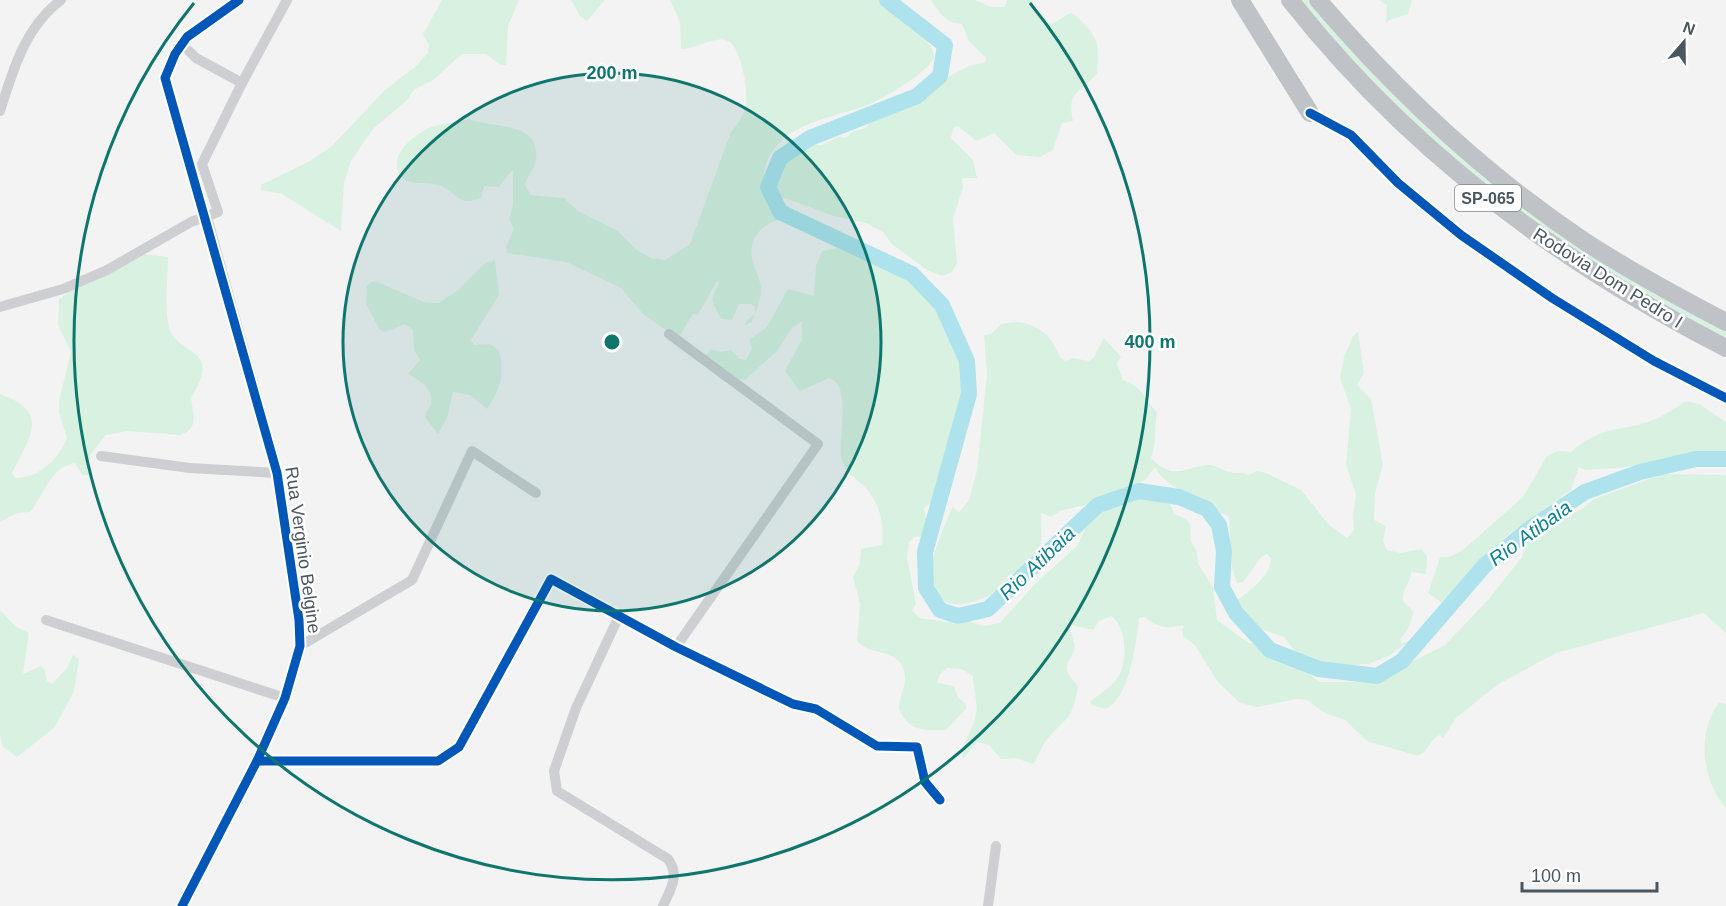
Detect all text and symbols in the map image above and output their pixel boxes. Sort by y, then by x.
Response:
north arrow [1654,12,1714,72]
text: N [1681,18,1697,38]
text: 200 m [586,63,638,83]
road number: SP-065 [1455,185,1521,211]
street label: Rodovia Dom Pedro I [1530,224,1686,332]
centre of rings [602,332,622,352]
text: 400 m [1124,332,1176,352]
street label: Rua Verginio Belgine [281,465,325,635]
water label: Rio Atibaia [1485,496,1575,570]
water label: Rio Atibaia [995,522,1079,604]
scale bar [1522,855,1657,893]
text: 100 m [1531,866,1581,886]

